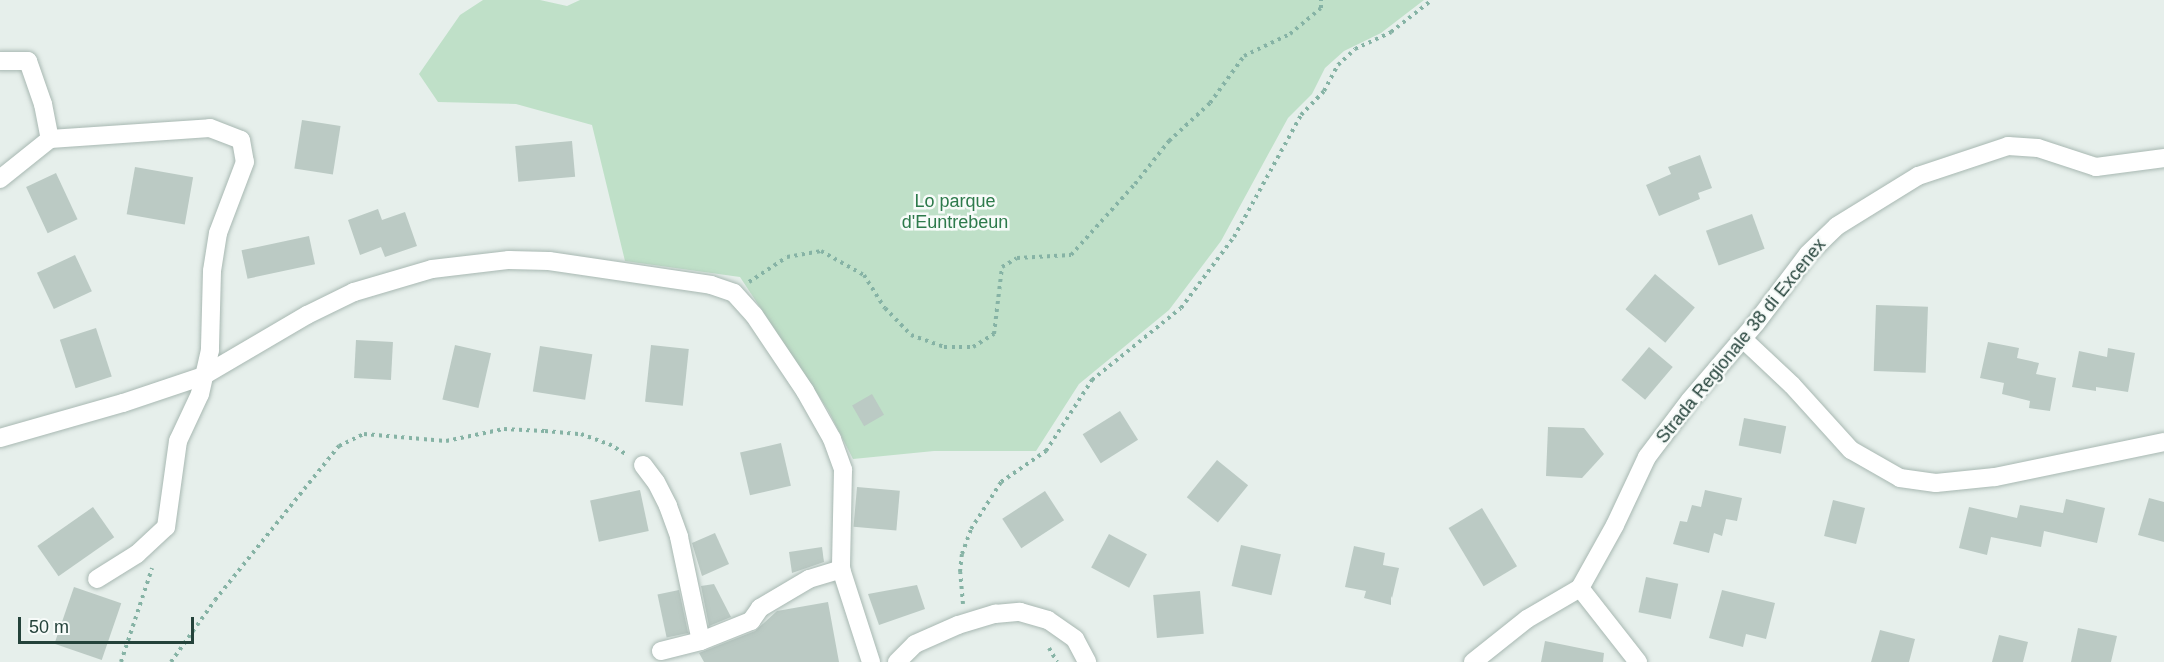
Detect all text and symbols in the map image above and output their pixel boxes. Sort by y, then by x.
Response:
park label: Lo parque d'Euntrebeun [902,191,1008,234]
street label: Strada Regionale 38 di Excenex [1652,234,1830,448]
scale bar [21,605,196,643]
text: 50 m [29,617,69,637]

